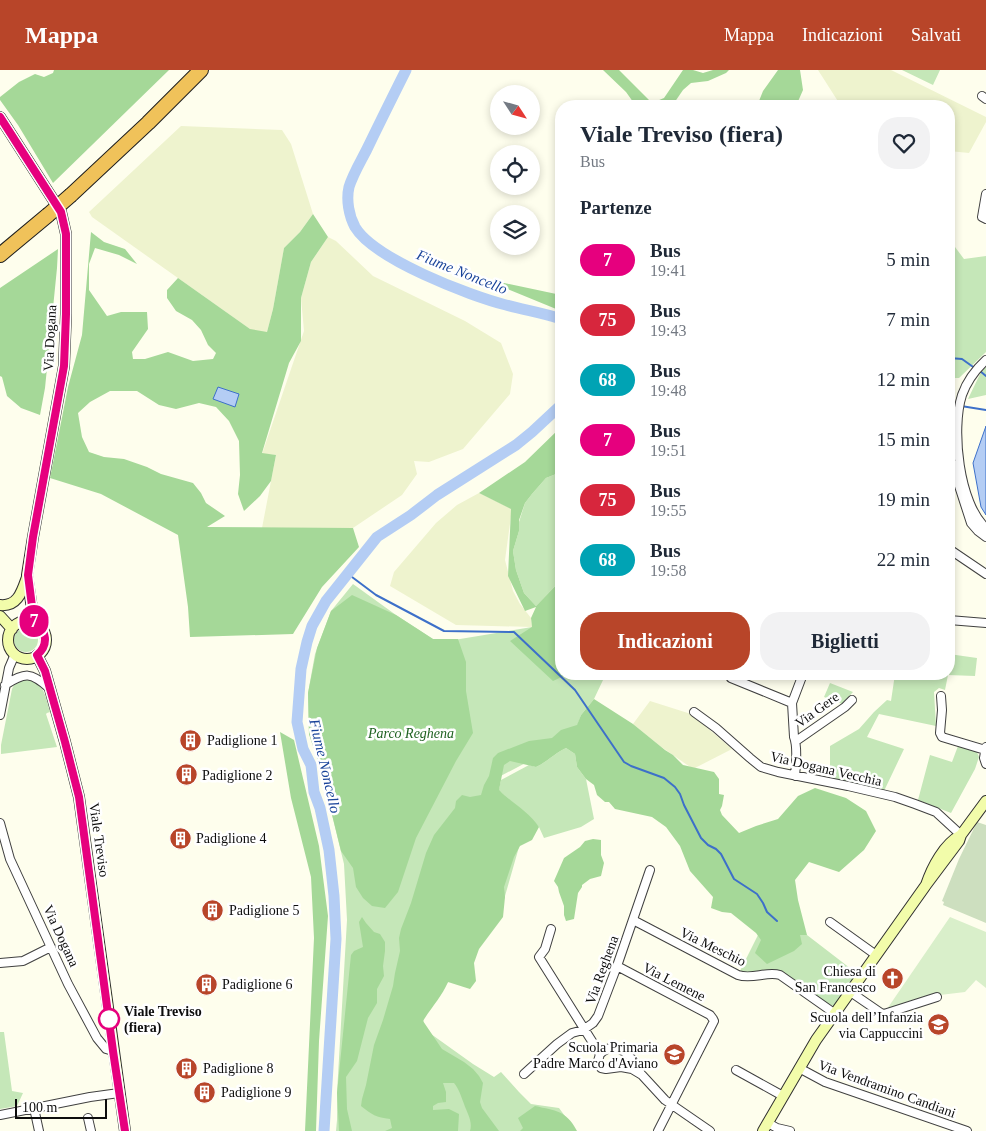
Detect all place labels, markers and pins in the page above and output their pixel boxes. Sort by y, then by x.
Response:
building icon: Padiglione 1 [179,728,203,752]
place label: Padiglione 1 [207,733,277,748]
building icon: Padiglione 2 [174,763,198,787]
place label: Padiglione 2 [202,768,272,783]
building icon: Padiglione 4 [168,826,192,850]
place label: Padiglione 4 [196,831,266,846]
building icon: Padiglione 5 [201,898,225,922]
place label: Padiglione 5 [229,903,299,918]
place label: Chiesa di San Francesco [795,964,876,995]
church icon: Chiesa di San Francesco [880,967,904,991]
building icon: Padiglione 6 [194,972,218,996]
place label: Padiglione 6 [222,977,292,992]
place label: Viale Treviso (fiera) [124,1004,202,1036]
marker: Viale Treviso (fiera) [98,1008,120,1030]
place label: Scuola dell’Infanzia via Cappuccini [810,1010,924,1041]
school or university icon: Scuola dell’Infanzia via Cappuccini [927,1013,951,1037]
place label: Scuola Primaria Padre Marco d'Aviano [533,1040,659,1071]
school or university icon: Scuola Primaria Padre Marco d'Aviano [662,1043,686,1067]
building icon: Padiglione 8 [175,1056,199,1080]
place label: Padiglione 8 [203,1061,273,1076]
building icon: Padiglione 9 [193,1080,217,1104]
place label: Padiglione 9 [221,1085,291,1100]

